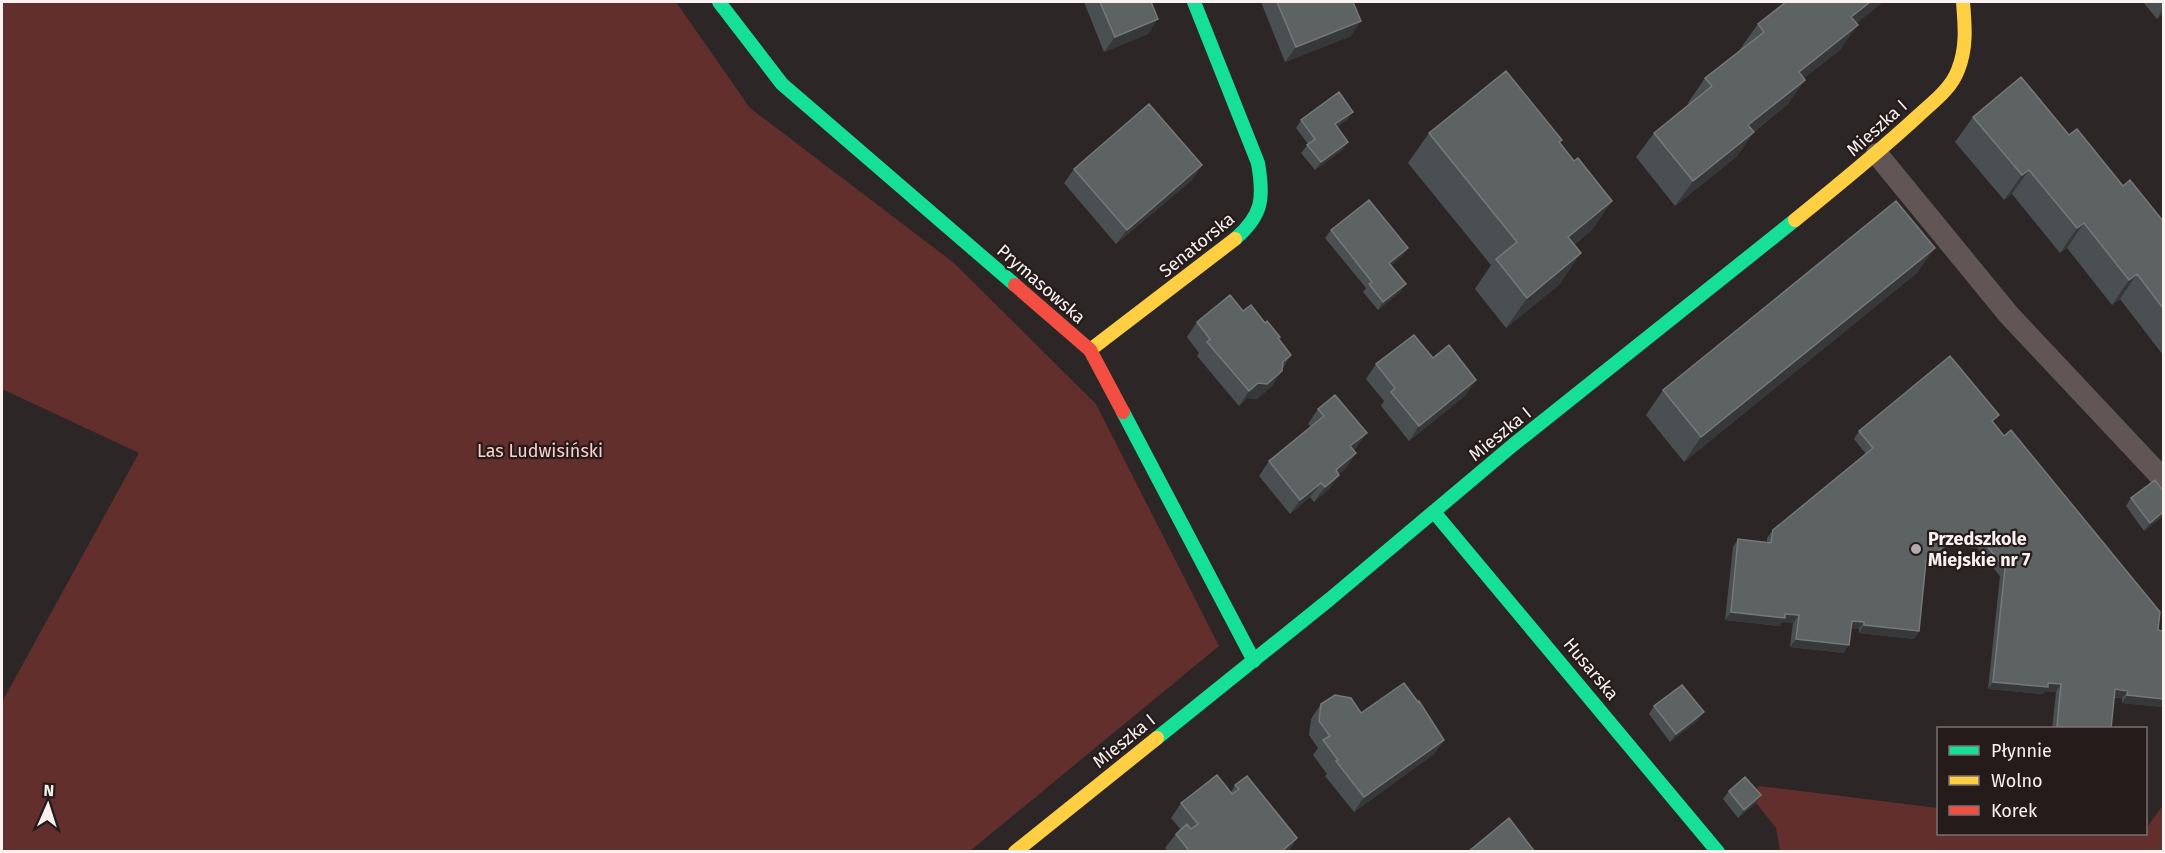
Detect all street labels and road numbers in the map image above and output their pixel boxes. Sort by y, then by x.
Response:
street label: Mieszka I [1842,95,1912,161]
street label: Senatorska [1155,208,1239,282]
street label: Prymasowska [992,240,1090,328]
street label: Mieszka I [1464,402,1536,466]
street label: Husarska [1559,633,1623,705]
street label: Mieszka I [1088,709,1160,773]

